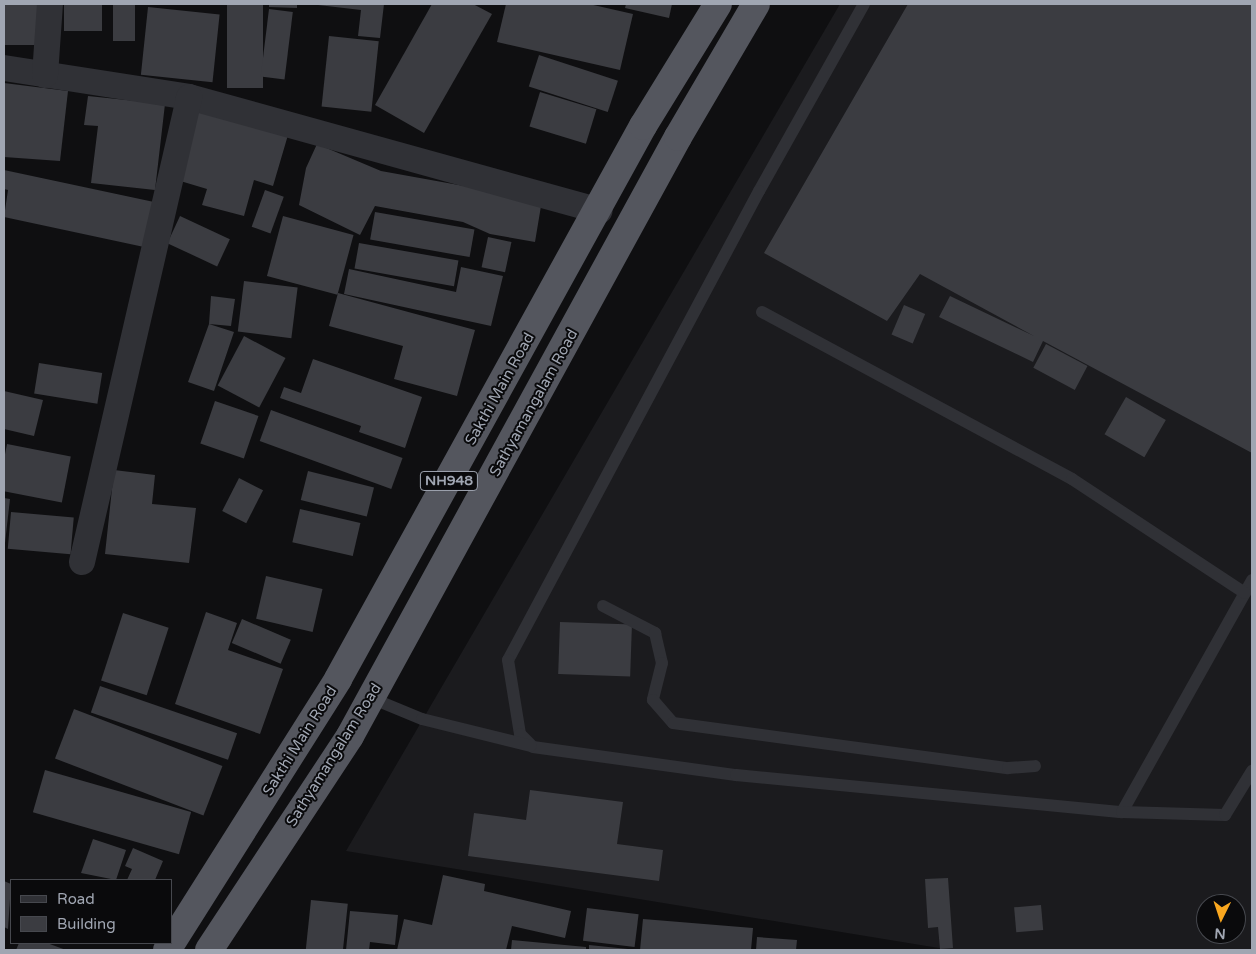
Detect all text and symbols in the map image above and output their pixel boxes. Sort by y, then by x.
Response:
street label: Sathyamangalam Road [486,326,582,480]
street label: Sakthi Main Road [462,330,538,448]
road number: NH948 [419,470,479,492]
street label: Sathyamangalam Road [283,680,385,830]
street label: Sakthi Main Road [259,683,341,799]
legend [10,879,172,944]
text: Road [57,890,95,908]
north arrow [1196,894,1246,944]
text: Building [57,915,116,933]
text: N [1214,925,1226,942]

